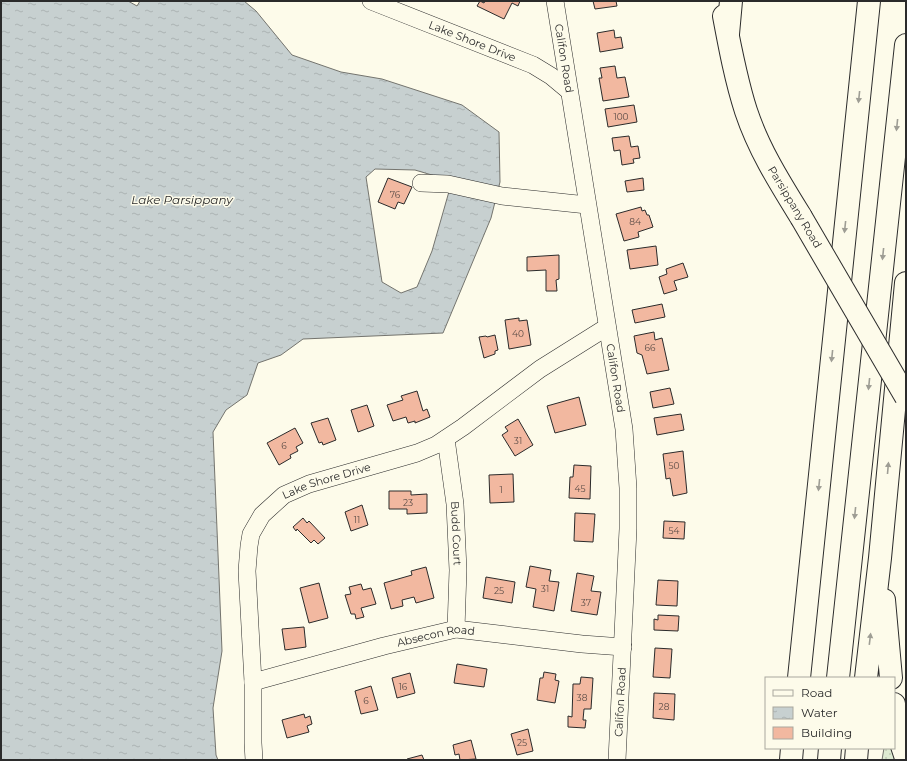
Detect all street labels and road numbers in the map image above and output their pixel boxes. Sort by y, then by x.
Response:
street label: Lake Shore Drive [427,18,518,65]
street label: Califon Road [552,23,577,94]
street label: Parsippany Road [765,163,825,251]
street label: Califon Road [603,343,628,414]
street label: Lake Shore Drive [280,460,373,502]
street label: Budd Court [448,501,465,566]
street label: Absecon Road [395,622,476,650]
street label: Califon Road [611,667,629,737]

